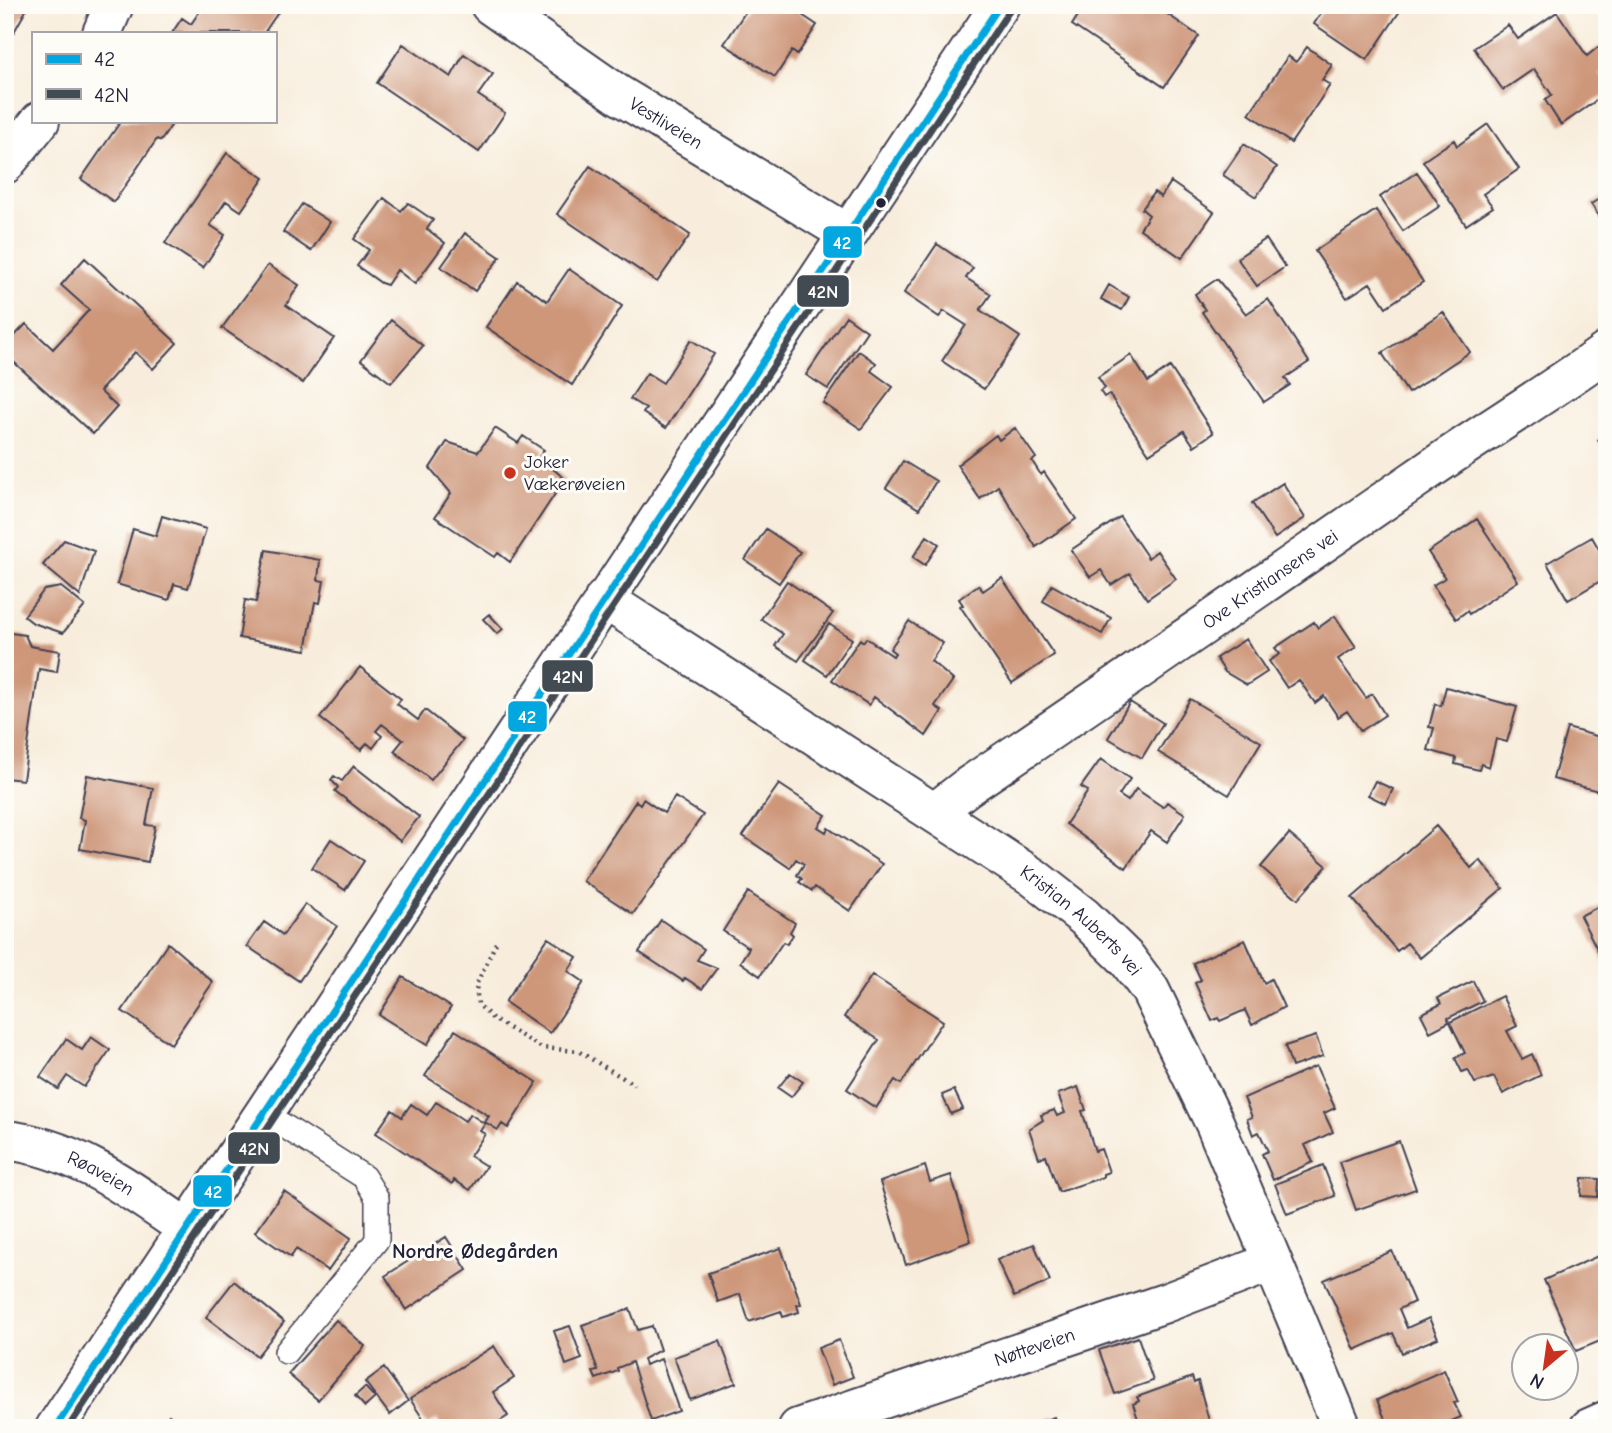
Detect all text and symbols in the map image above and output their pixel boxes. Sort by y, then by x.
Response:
legend [32,32,276,122]
text: 42 [94,47,115,71]
text: 42N [94,83,129,107]
street label: Vestliveien [625,93,707,154]
unlabelled marker [874,196,888,210]
line badge: 42 [822,225,863,259]
text: 42 [833,232,851,254]
line badge: 42N [796,274,850,308]
text: 42N [808,281,838,303]
place label: Joker Vækerøveien [524,451,626,495]
marker: Joker Vækerøveien [502,465,518,481]
street label: Ove Kristiansens vei [1198,525,1342,634]
line badge: 42N [541,659,594,693]
text: 42N [553,666,583,688]
line badge: 42 [507,700,548,733]
text: 42 [518,706,536,728]
street label: Kristian Auberts vei [1016,861,1146,980]
line badge: 42N [227,1131,281,1165]
text: 42N [239,1138,269,1160]
street label: Røaveien [64,1146,138,1200]
line badge: 42 [192,1174,233,1208]
text: 42 [204,1181,222,1203]
district label: Nordre Ødegården [392,1239,558,1263]
street label: Nøtteveien [991,1323,1078,1371]
north arrow [1510,1332,1580,1402]
text: N [1526,1368,1548,1394]

